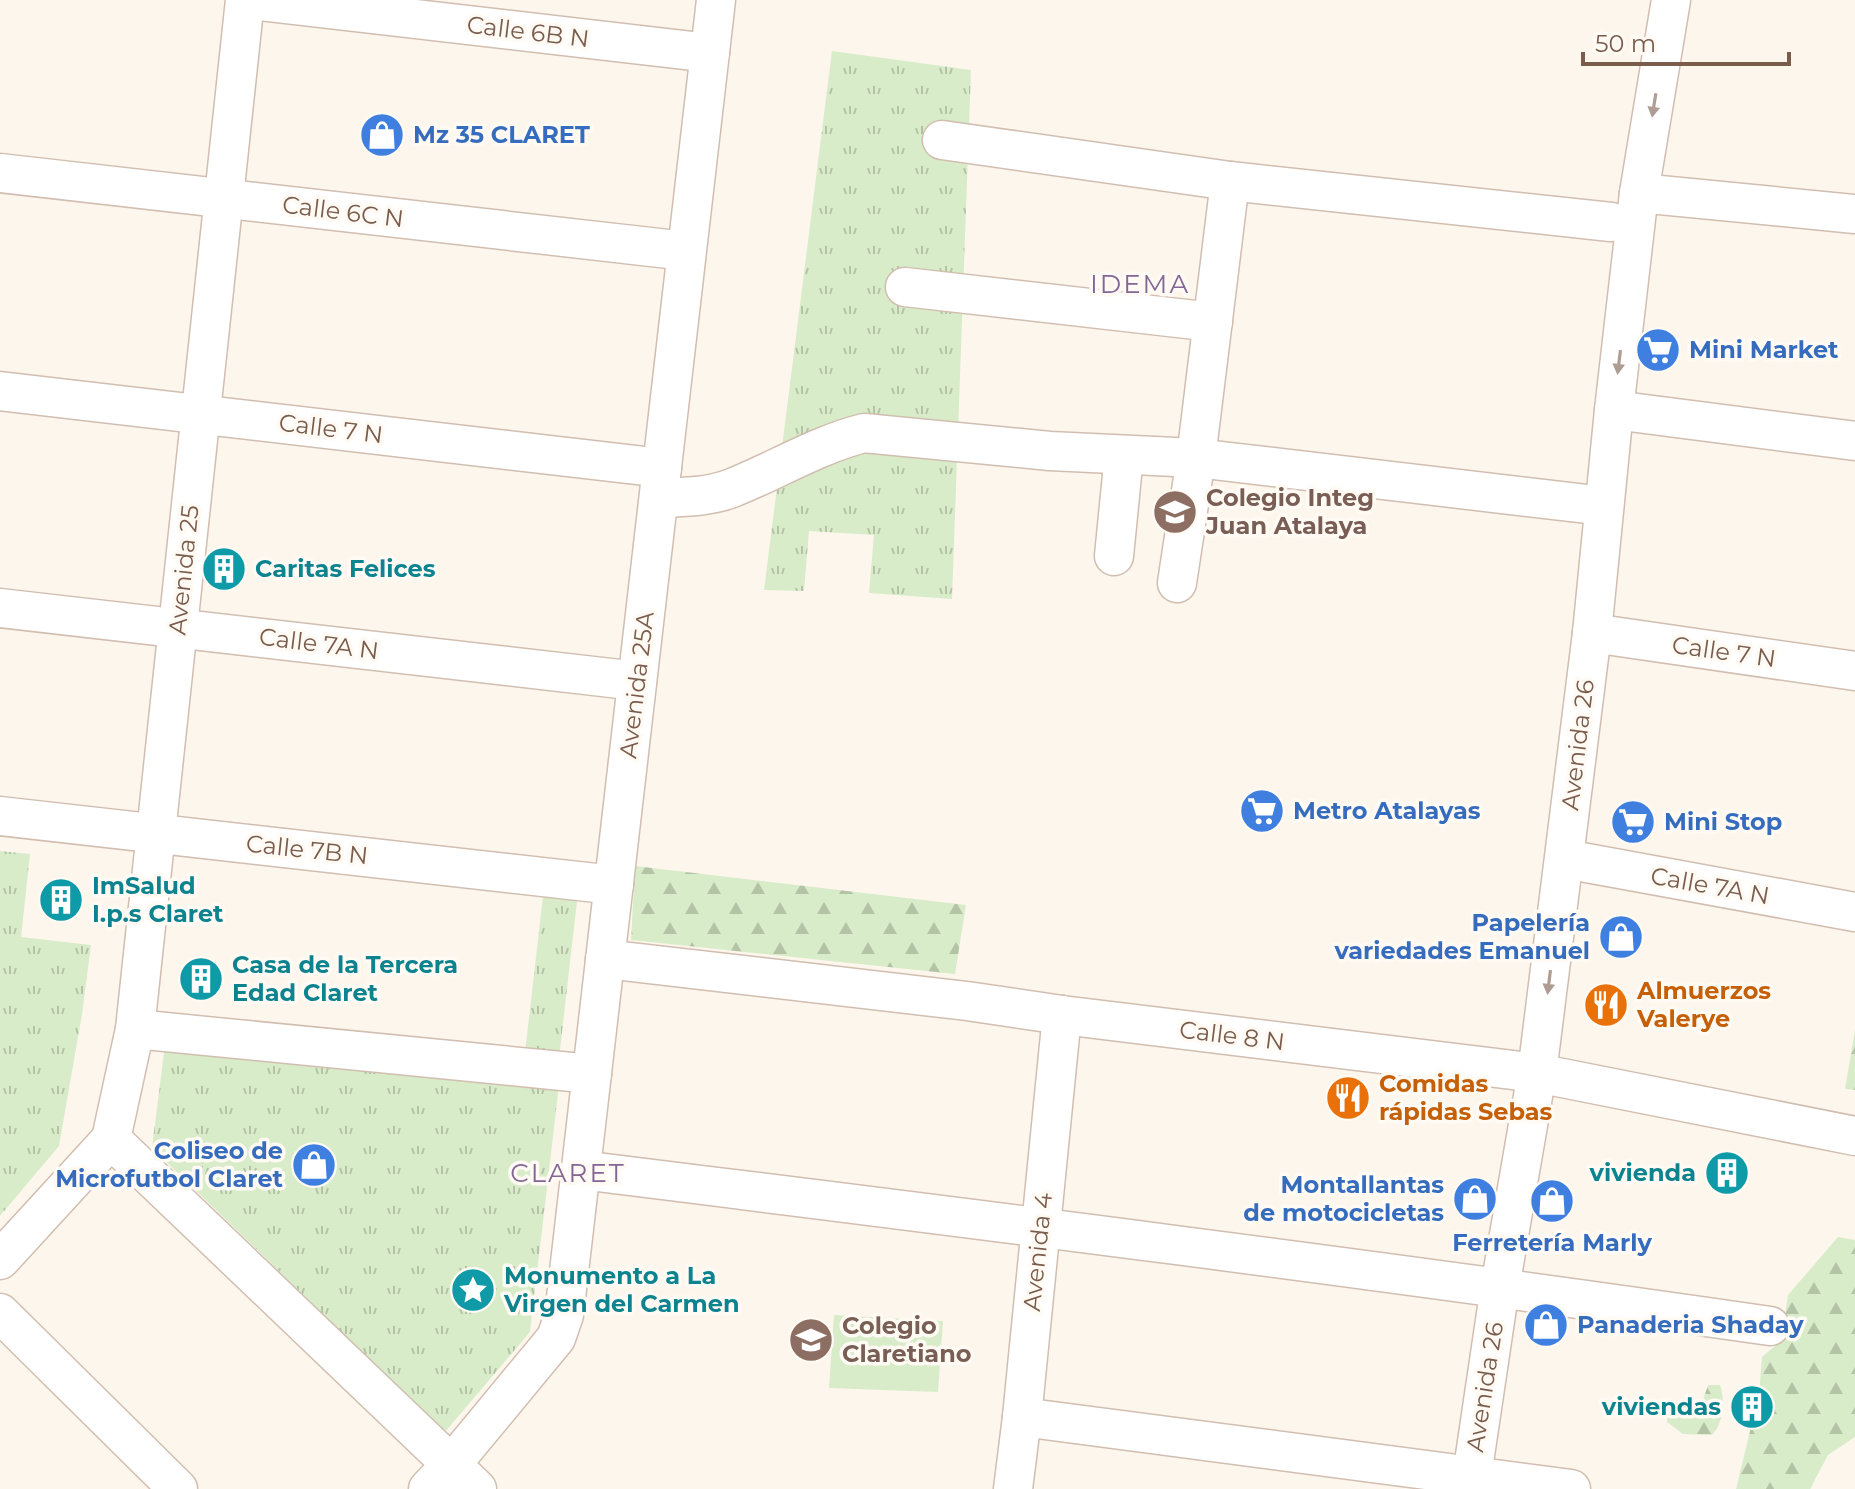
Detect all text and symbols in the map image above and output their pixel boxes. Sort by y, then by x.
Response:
street label: Calle 6B N [465,10,591,53]
scale bar [1583,16,1789,66]
text: 50 m [1595,29,1656,58]
one-way arrow [1647,92,1660,117]
shop icon: Mz 35 CLARET [358,111,406,159]
place label: Mz 35 CLARET [413,120,590,149]
street label: Calle 6C N [281,190,405,233]
district label: IDEMA [1090,268,1190,300]
supermarket icon: Mini Market [1634,326,1682,374]
place label: Mini Market [1689,335,1839,364]
one-way arrow [1613,350,1626,375]
street label: Calle 7 N [277,408,385,449]
place label: Colegio Integ Juan Atalaya [1205,483,1374,540]
school or university icon: Colegio Integ Juan Atalaya [1151,488,1199,536]
street label: Avenida 25 [162,504,205,636]
building icon: Caritas Felices [200,545,248,593]
place label: Caritas Felices [255,554,436,583]
street label: Avenida 25A [613,609,660,760]
street label: Calle 7A N [258,622,381,665]
street label: Calle 7 N [1670,630,1778,673]
street label: Avenida 26 [1555,678,1600,812]
supermarket icon: Metro Atalayas [1238,787,1286,835]
place label: Metro Atalayas [1293,796,1481,825]
supermarket icon: Mini Stop [1609,798,1657,846]
place label: Mini Stop [1664,807,1782,836]
street label: Calle 7B N [245,829,370,870]
street label: Calle 7A N [1648,861,1772,910]
place label: ImSalud I.p.s Claret [92,871,224,928]
building icon: ImSalud I.p.s Claret [37,876,85,924]
place label: Papelería variedades Emanuel [1333,908,1590,965]
shop icon: Papelería variedades Emanuel [1597,913,1645,961]
place label: Casa de la Tercera Edad Claret [232,950,458,1007]
building icon: Casa de la Tercera Edad Claret [177,955,225,1003]
one-way arrow [1542,970,1555,995]
place label: Almuerzos Valerye [1636,976,1771,1033]
restaurant icon: Almuerzos Valerye [1582,981,1630,1029]
street label: Calle 8 N [1178,1015,1286,1056]
place label: Comidas rápidas Sebas [1379,1069,1553,1126]
restaurant icon: Comidas rápidas Sebas [1324,1074,1372,1122]
place label: Coliseo de Microfutbol Claret [55,1136,284,1193]
shop icon: Coliseo de Microfutbol Claret [290,1141,338,1189]
building icon: vivienda [1703,1149,1751,1197]
district label: CLARET [510,1157,626,1189]
place label: vivienda [1589,1158,1696,1187]
place label: Montallantas de motocicletas [1243,1170,1444,1227]
shop icon: Montallantas de motocicletas [1451,1175,1499,1223]
shop icon: Ferretería Marly [1528,1177,1576,1225]
street label: Avenida 4 [1017,1191,1058,1313]
place label: Ferretería Marly [1452,1228,1652,1257]
place label: Monumento a La Virgen del Carmen [503,1261,740,1318]
place icon: Monumento a La Virgen del Carmen [449,1266,497,1314]
shop icon: Panaderia Shaday [1522,1301,1570,1349]
place label: Panaderia Shaday [1577,1310,1804,1339]
place label: Colegio Claretiano [842,1311,972,1368]
school or university icon: Colegio Claretiano [787,1316,835,1364]
street label: Avenida 26 [1460,1320,1509,1454]
building icon: viviendas [1728,1383,1776,1431]
place label: viviendas [1601,1392,1721,1421]

